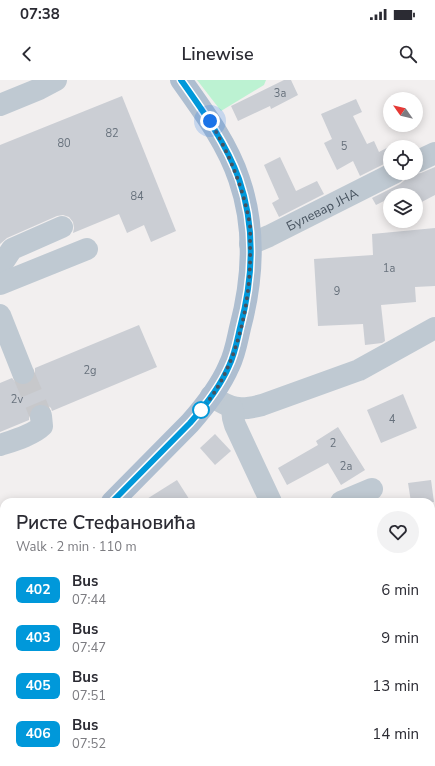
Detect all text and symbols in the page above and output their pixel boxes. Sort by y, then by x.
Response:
text: 07:38 [20,4,60,24]
text: Linewise [181,42,254,66]
icon: back [16,43,38,65]
icon: search [397,43,419,65]
house number: 3a [274,86,286,101]
north arrow [383,92,423,132]
map controls [383,92,423,228]
your location [200,111,220,131]
house number: 82 [105,126,119,141]
house number: 80 [57,136,71,151]
house number: 5 [341,139,348,154]
button: locate [383,140,423,180]
street label: Булевар ЈНА [283,184,362,236]
button: layers [383,188,423,228]
house number: 84 [130,189,144,204]
house number: 1a [383,261,395,276]
house number: 9 [334,284,340,299]
house number: 2g [83,363,97,378]
house number: 2v [11,392,23,407]
unlabelled marker [192,401,210,419]
house number: 4 [389,412,396,427]
house number: 2 [330,436,336,451]
house number: 2a [340,459,352,474]
text: Ристе Стефановића [16,510,196,536]
button: heart [377,511,419,553]
text: Walk · 2 min · 110 m [16,538,137,556]
text: Bus [72,571,98,591]
text: 402 [25,580,51,599]
text: 6 min [381,580,419,600]
text: 07:44 [72,591,106,609]
text: Bus [72,619,98,639]
text: 403 [25,628,51,647]
text: 9 min [381,628,419,648]
text: 07:47 [72,639,106,657]
text: Bus [72,667,98,687]
text: 405 [25,676,51,695]
text: 13 min [372,676,419,696]
text: 07:51 [72,687,106,705]
text: Bus [72,715,98,735]
text: 406 [25,724,51,743]
text: 14 min [372,724,419,744]
text: 07:52 [72,735,106,753]

